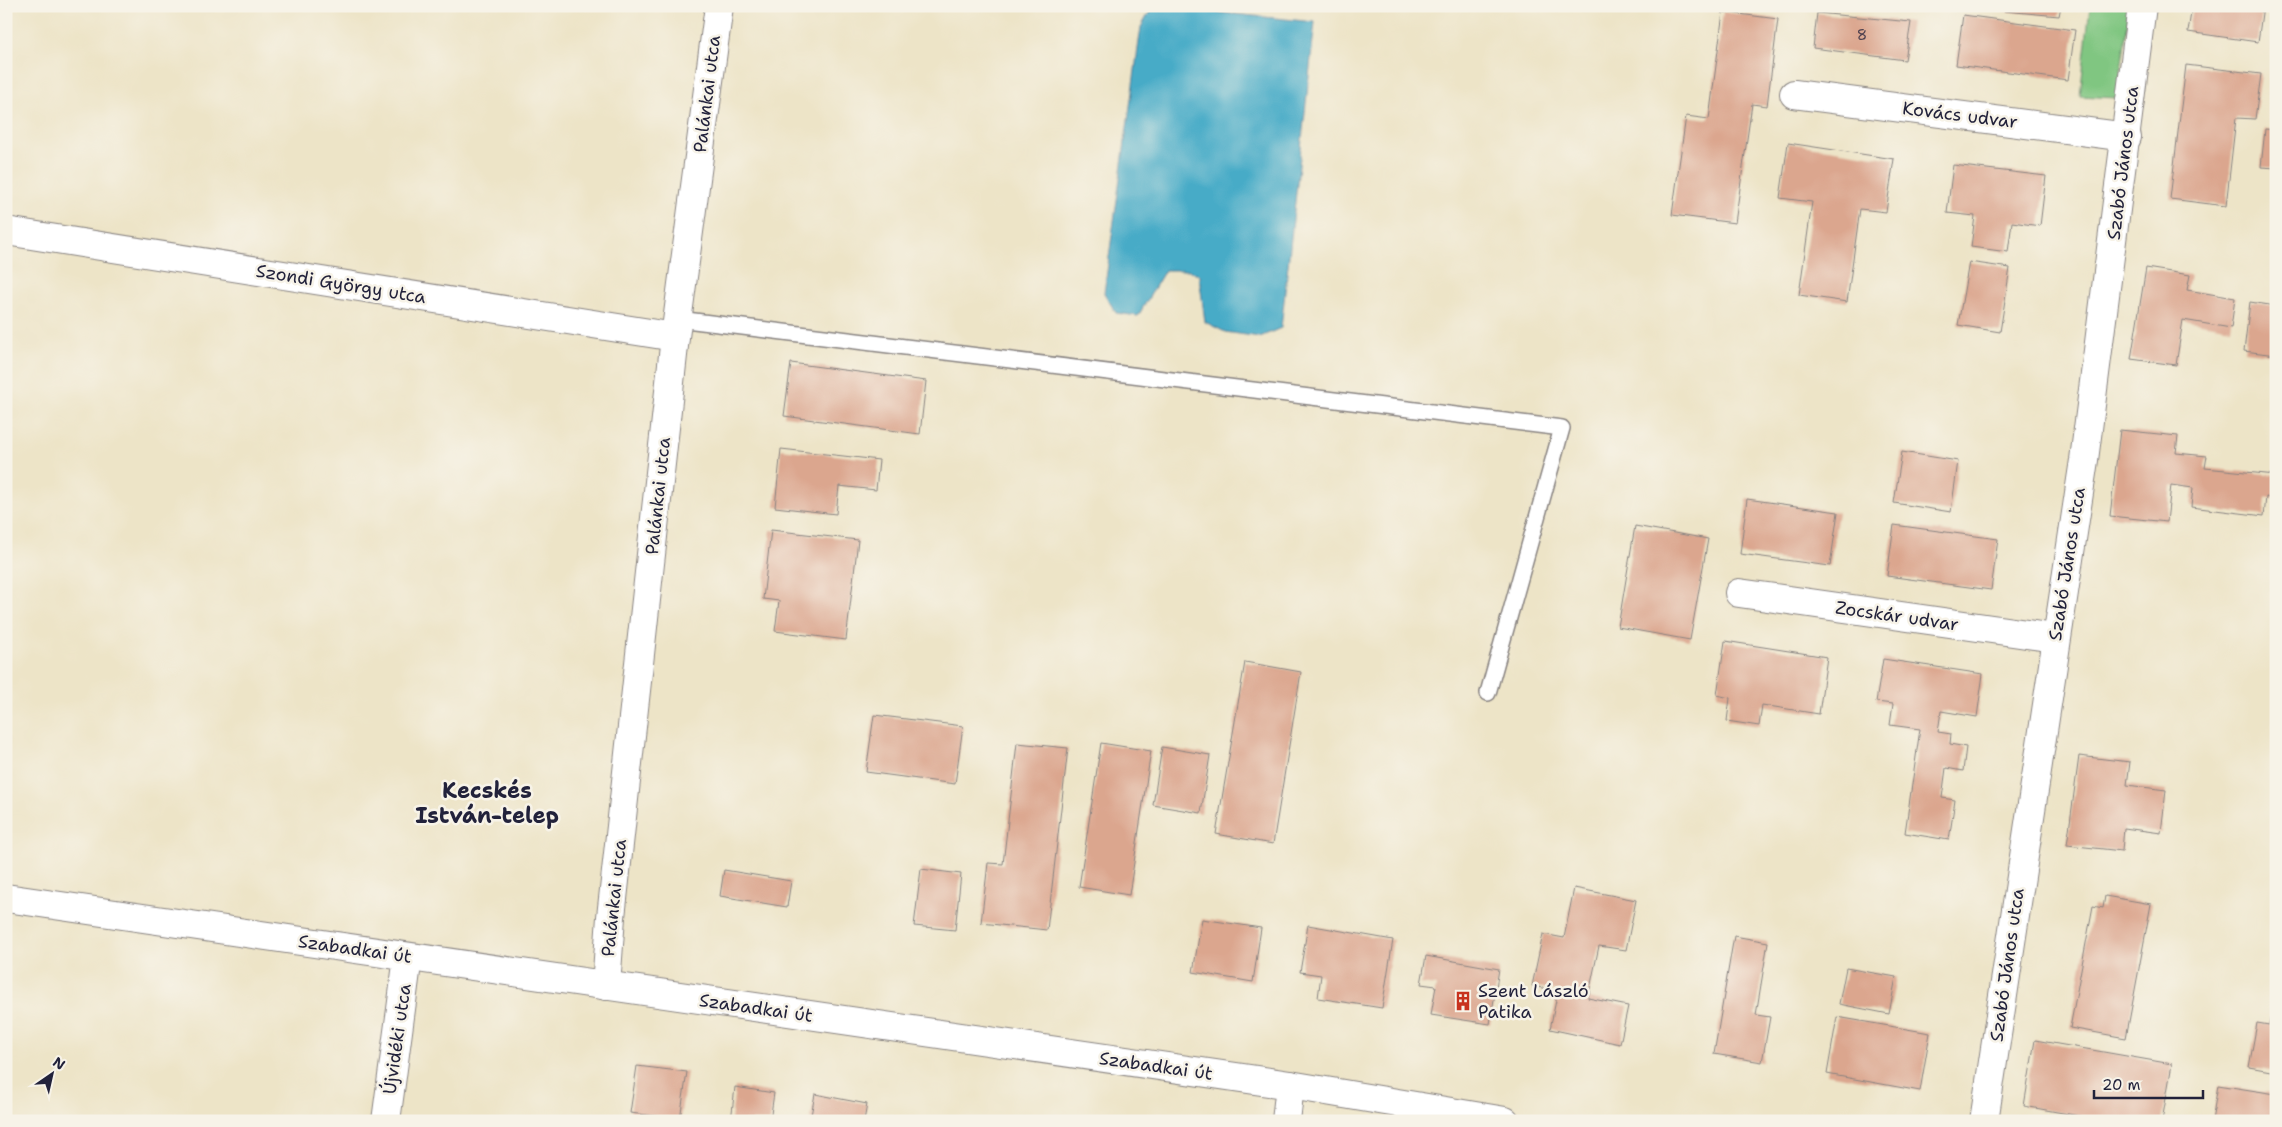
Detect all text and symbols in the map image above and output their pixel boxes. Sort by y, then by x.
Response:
house number: 8 [1857,25,1867,45]
street label: Palánkai utca [688,34,726,154]
street label: Szabó János utca [2102,85,2144,241]
street label: Kovács udvar [1901,96,2019,134]
street label: Szondi György utca [254,259,428,309]
street label: Palánkai utca [640,436,676,556]
street label: Szabó János utca [2043,486,2091,642]
street label: Zocskár udvar [1834,595,1960,637]
district label: Kecskés István-telep [415,776,559,830]
street label: Palánkai utca [596,838,632,958]
street label: Szabó János utca [1984,887,2030,1043]
street label: Szabadkai út [297,929,413,969]
place label: Szent László Patika [1478,979,1589,1024]
street label: Újvidéki utca [377,982,417,1096]
street label: Szabadkai út [698,988,814,1028]
building icon: Szent László Patika [1452,990,1474,1012]
street label: Szabadkai út [1098,1046,1214,1086]
north arrow [28,1050,78,1100]
text: N [50,1053,69,1074]
scale bar [2094,1067,2203,1099]
text: 20 m [2102,1075,2141,1095]

